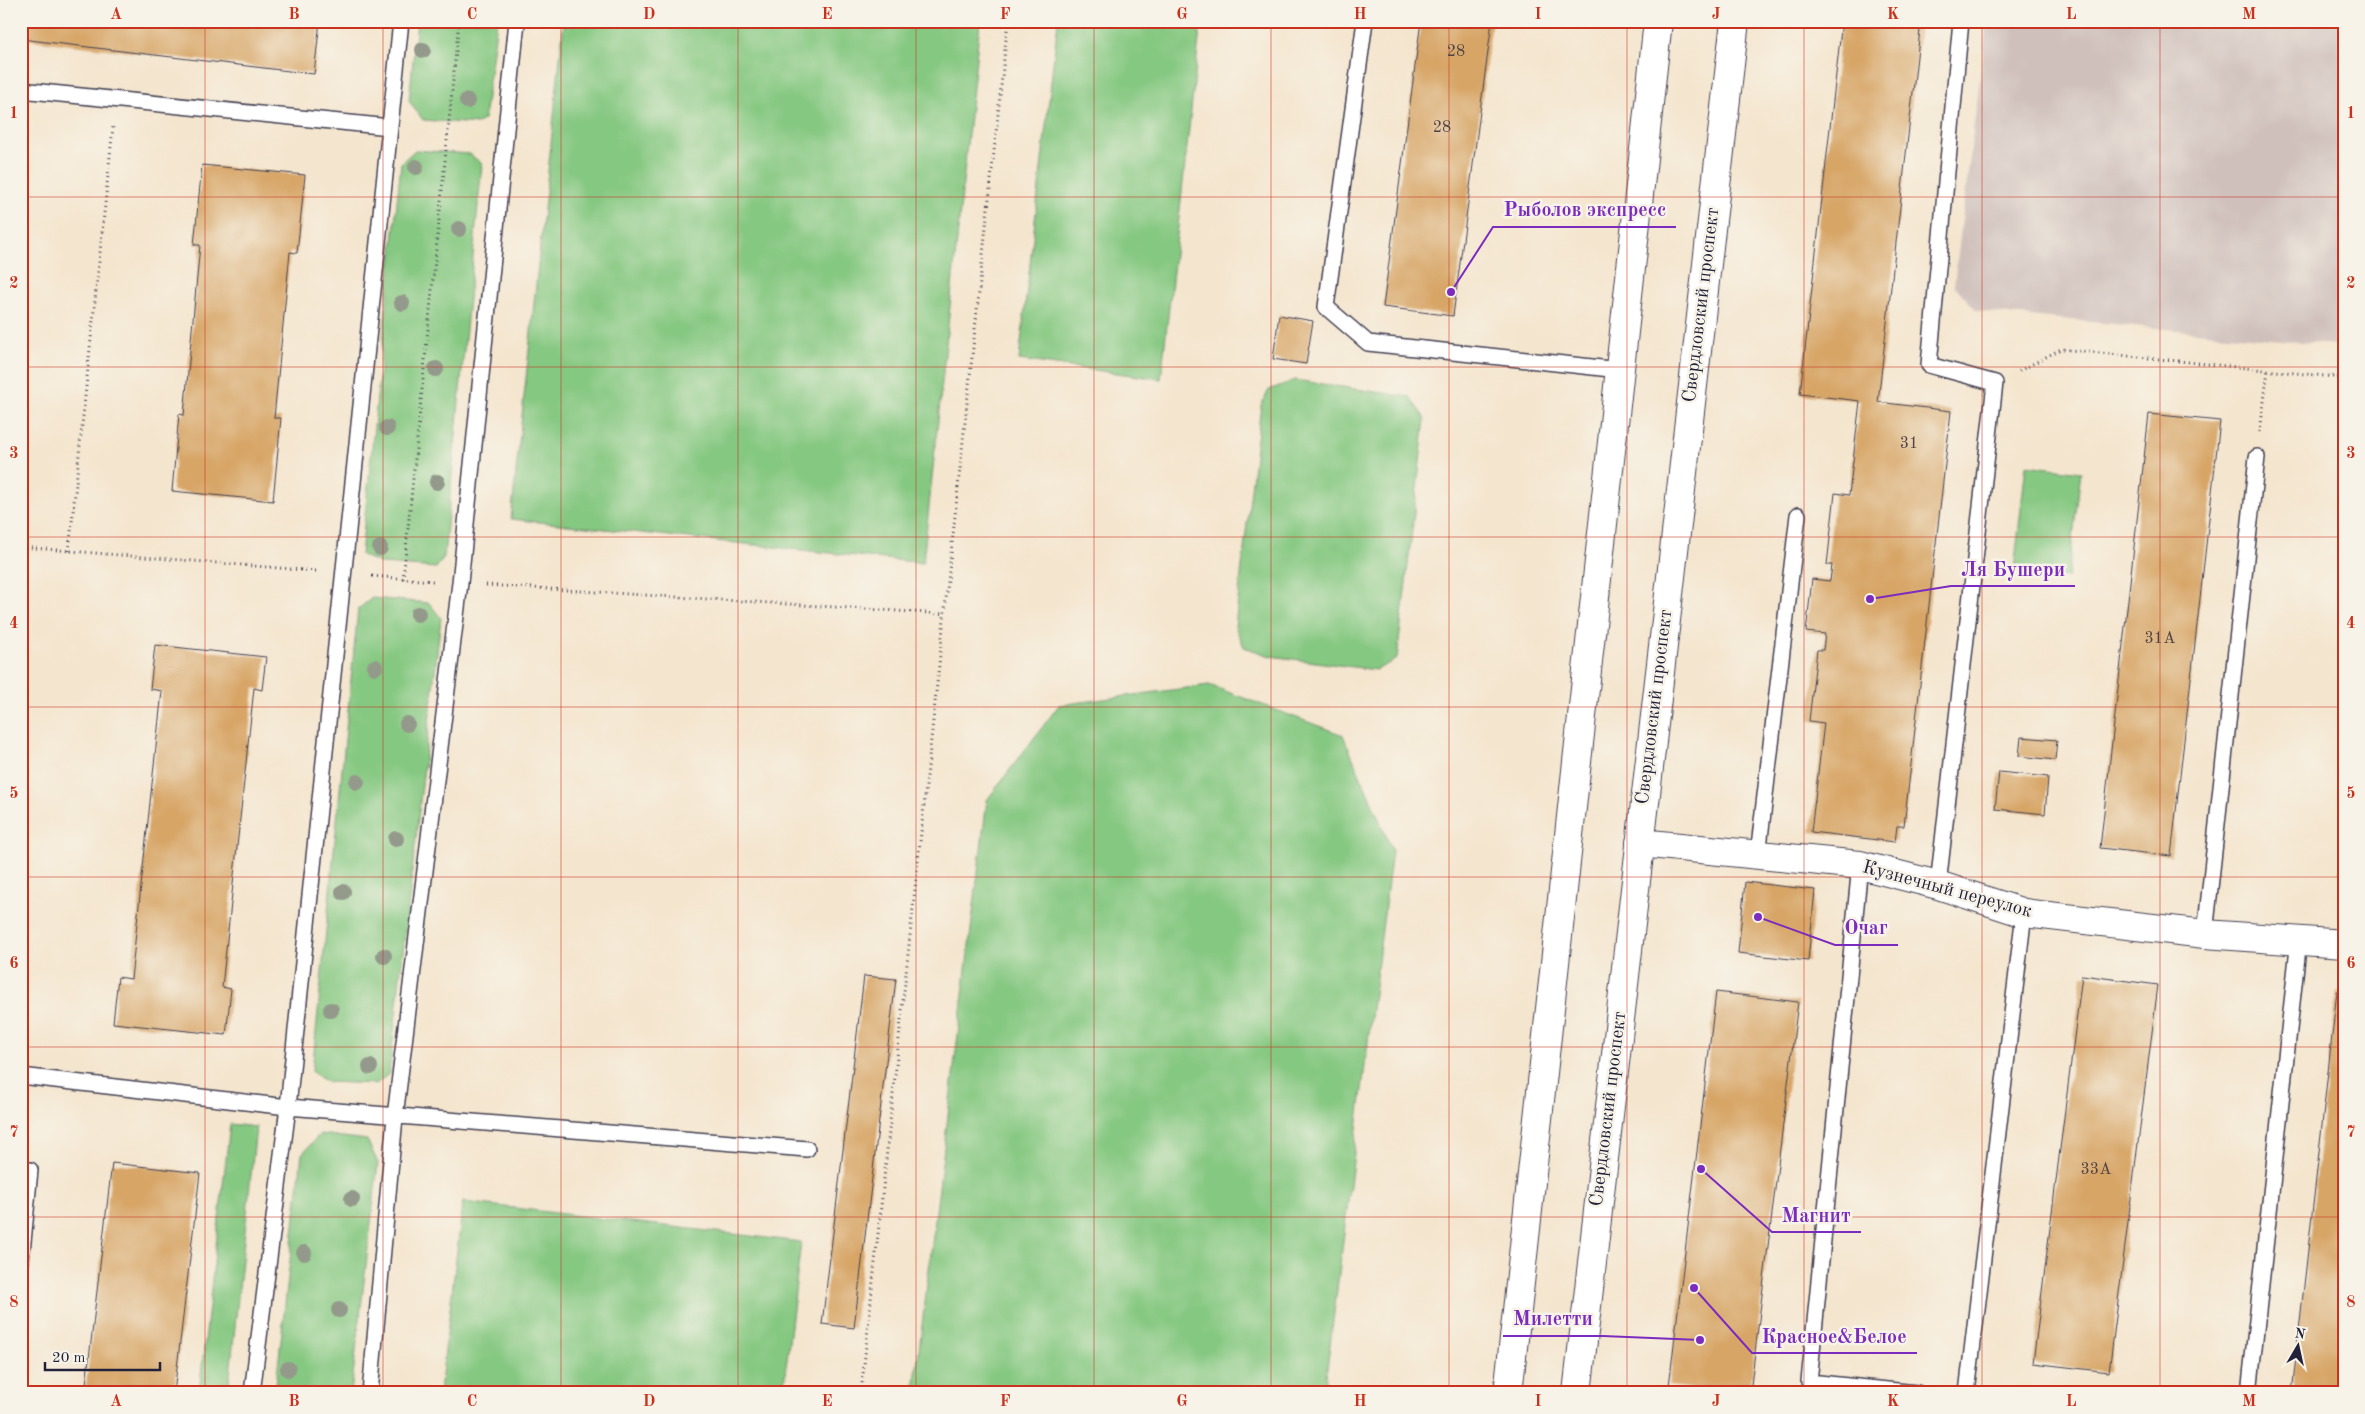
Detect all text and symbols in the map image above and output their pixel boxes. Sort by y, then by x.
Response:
text: A [110,7,122,23]
text: B [288,7,300,23]
text: C [467,7,477,23]
text: D [643,7,655,23]
text: E [821,7,833,23]
text: F [1000,7,1011,23]
text: G [1176,7,1188,23]
text: H [1353,7,1367,23]
text: I [1534,7,1542,23]
text: J [1712,7,1721,23]
text: K [1887,7,1899,23]
text: L [2066,7,2077,23]
text: M [2242,7,2256,23]
house number: 28 [1447,44,1465,60]
text: 1 [9,106,19,122]
text: 1 [2346,106,2356,122]
house number: 28 [1433,120,1451,136]
callout: Рыболов экспресс [1493,192,1676,227]
text: Рыболов экспресс [1504,201,1666,221]
street label: Свердловский проспект [1681,206,1723,404]
text: 2 [9,276,19,292]
text: 2 [2346,276,2356,292]
house number: 31 [1900,436,1918,452]
text: 3 [9,446,19,462]
text: 3 [2346,446,2356,462]
callout: Ля Бушери [1951,551,2075,586]
text: Ля Бушери [1961,561,2065,581]
street label: Свердловский проспект [1634,608,1676,806]
text: 4 [9,616,19,632]
text: 4 [2346,616,2356,632]
house number: 31А [2145,631,2175,647]
text: 5 [9,786,19,802]
text: 5 [2346,786,2356,802]
street label: Кузнечный переулок [1860,858,2034,922]
callout: Очаг [1835,910,1898,945]
text: Очаг [1844,919,1888,939]
text: 6 [9,956,19,972]
text: 6 [2346,956,2356,972]
street label: Свердловский проспект [1588,1010,1630,1208]
text: 7 [9,1125,19,1141]
text: 7 [2346,1125,2356,1141]
house number: 33А [2081,1162,2111,1178]
callout: Магнит [1772,1197,1861,1232]
text: Магнит [1781,1207,1851,1227]
text: 8 [9,1295,19,1311]
text: 8 [2346,1295,2356,1311]
callout: Милетти [1503,1301,1603,1336]
text: Милетти [1513,1310,1593,1330]
callout: Красное&Белое [1752,1318,1917,1353]
north arrow [2272,1322,2322,1372]
text: N [2293,1326,2307,1342]
text: Красное&Белое [1761,1328,1907,1348]
scale bar [45,1339,160,1371]
text: 20 m [52,1351,86,1366]
text: A [110,1394,122,1410]
text: B [288,1394,300,1410]
text: C [467,1394,477,1410]
text: D [643,1394,655,1410]
text: E [821,1394,833,1410]
text: F [1000,1394,1011,1410]
text: G [1176,1394,1188,1410]
text: H [1353,1394,1367,1410]
text: I [1534,1394,1542,1410]
text: J [1712,1394,1721,1410]
text: K [1887,1394,1899,1410]
text: L [2066,1394,2077,1410]
text: M [2242,1394,2256,1410]

